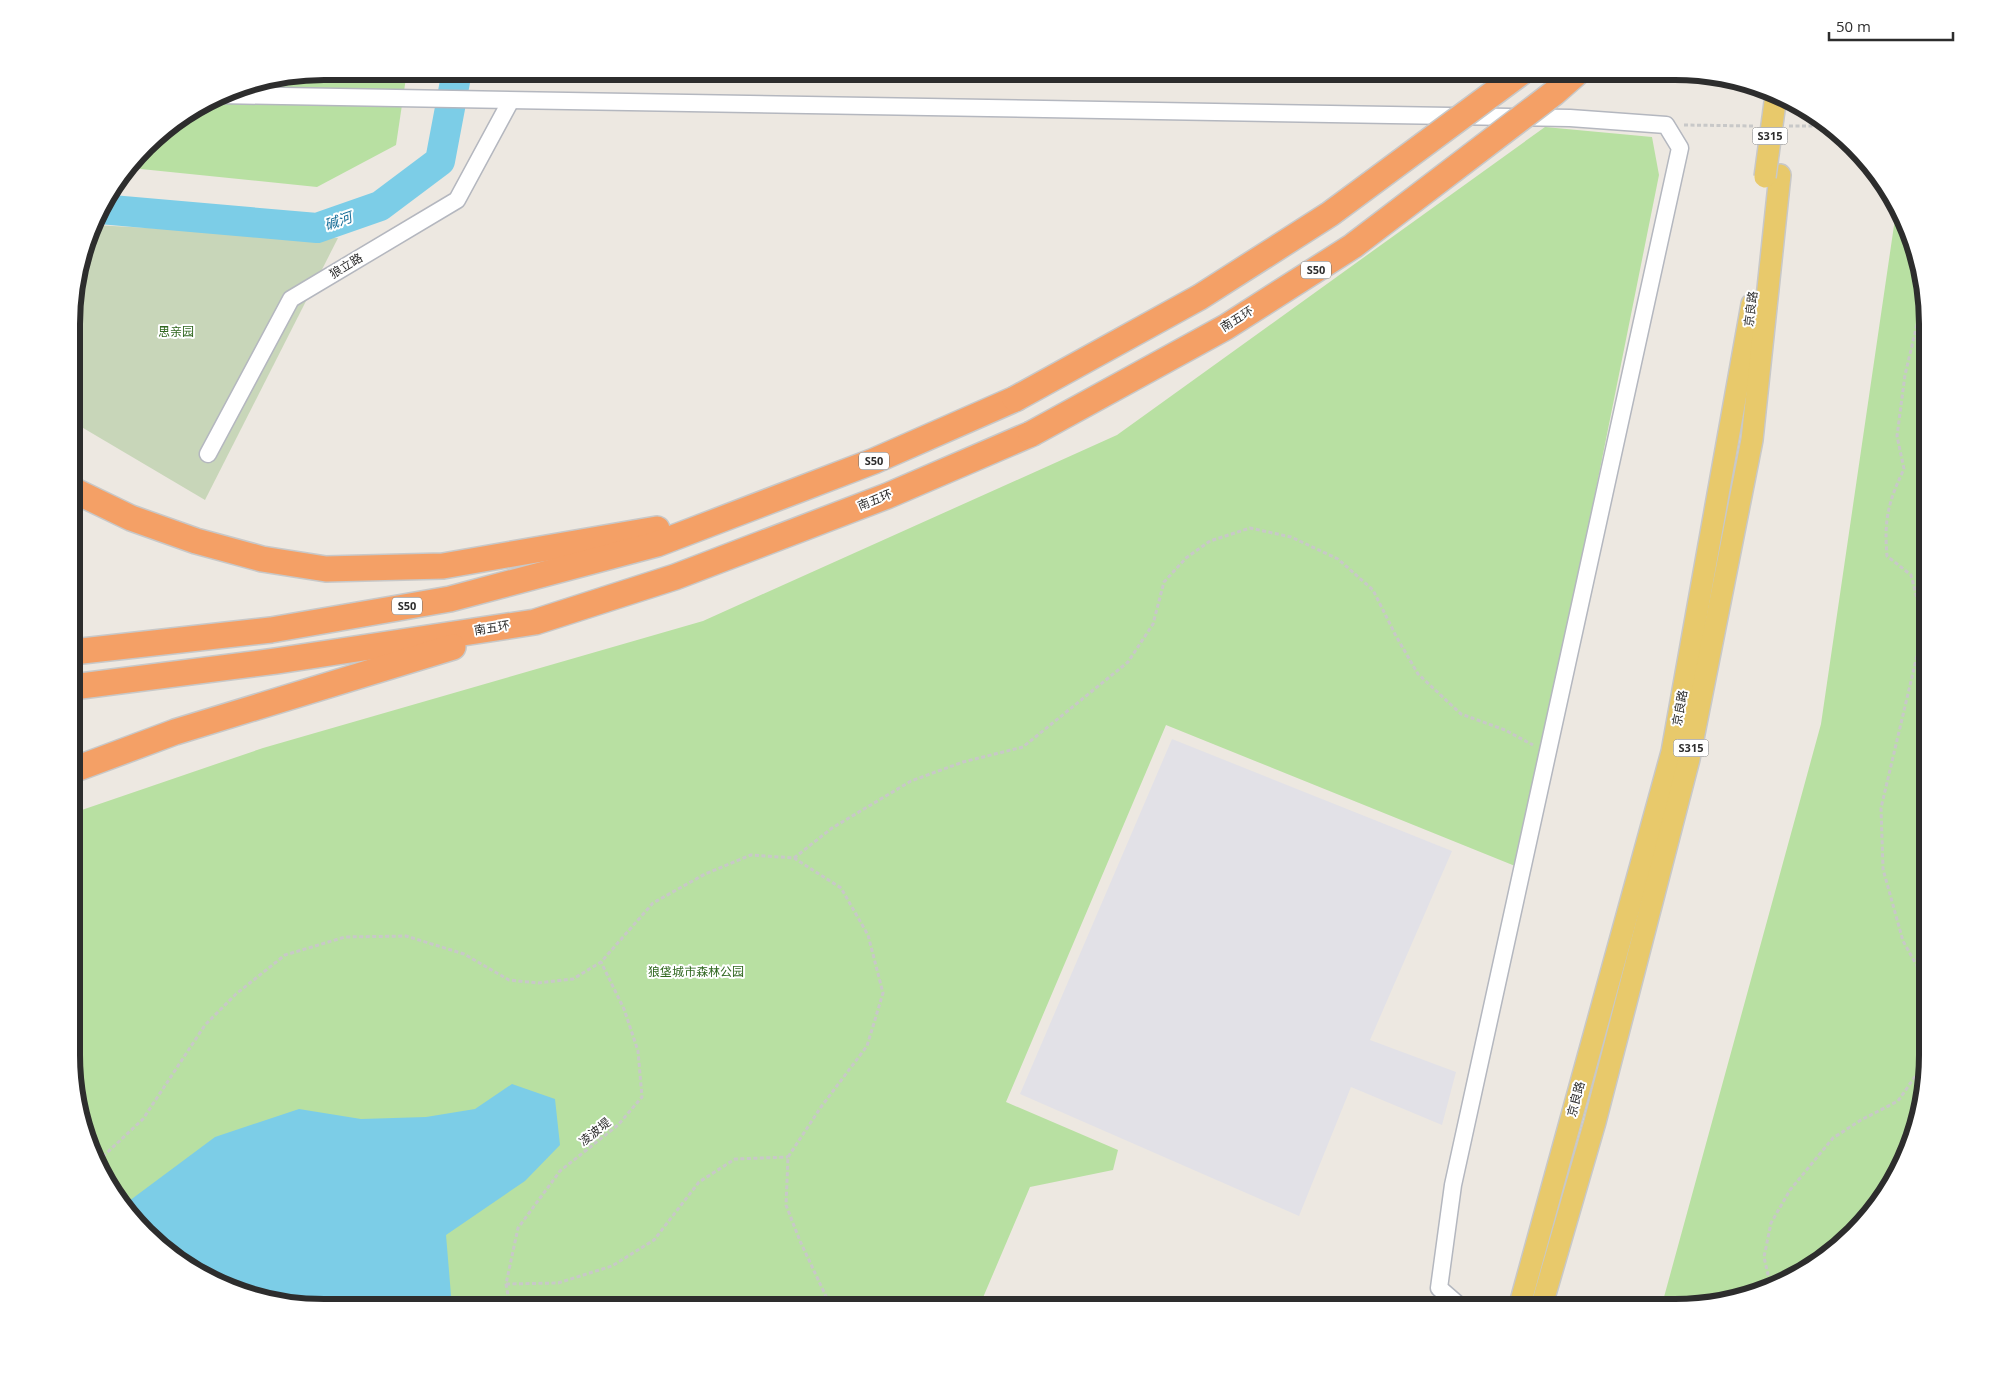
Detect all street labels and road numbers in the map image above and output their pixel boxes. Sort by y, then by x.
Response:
road number: S315 [1752,128,1788,144]
street label: 狼立路 [326,249,366,282]
road number: S50 [1301,262,1331,278]
street label: 京良路 [1740,290,1761,328]
street label: 南五环 [1217,302,1257,335]
road number: S50 [859,452,889,470]
street label: 南五环 [855,485,895,514]
road number: S50 [392,598,422,614]
street label: 南五环 [473,616,511,639]
street label: 京良路 [1668,689,1691,727]
road number: S315 [1674,740,1708,756]
street label: 京良路 [1563,1079,1588,1118]
street label: 凌波堤 [575,1114,614,1150]

